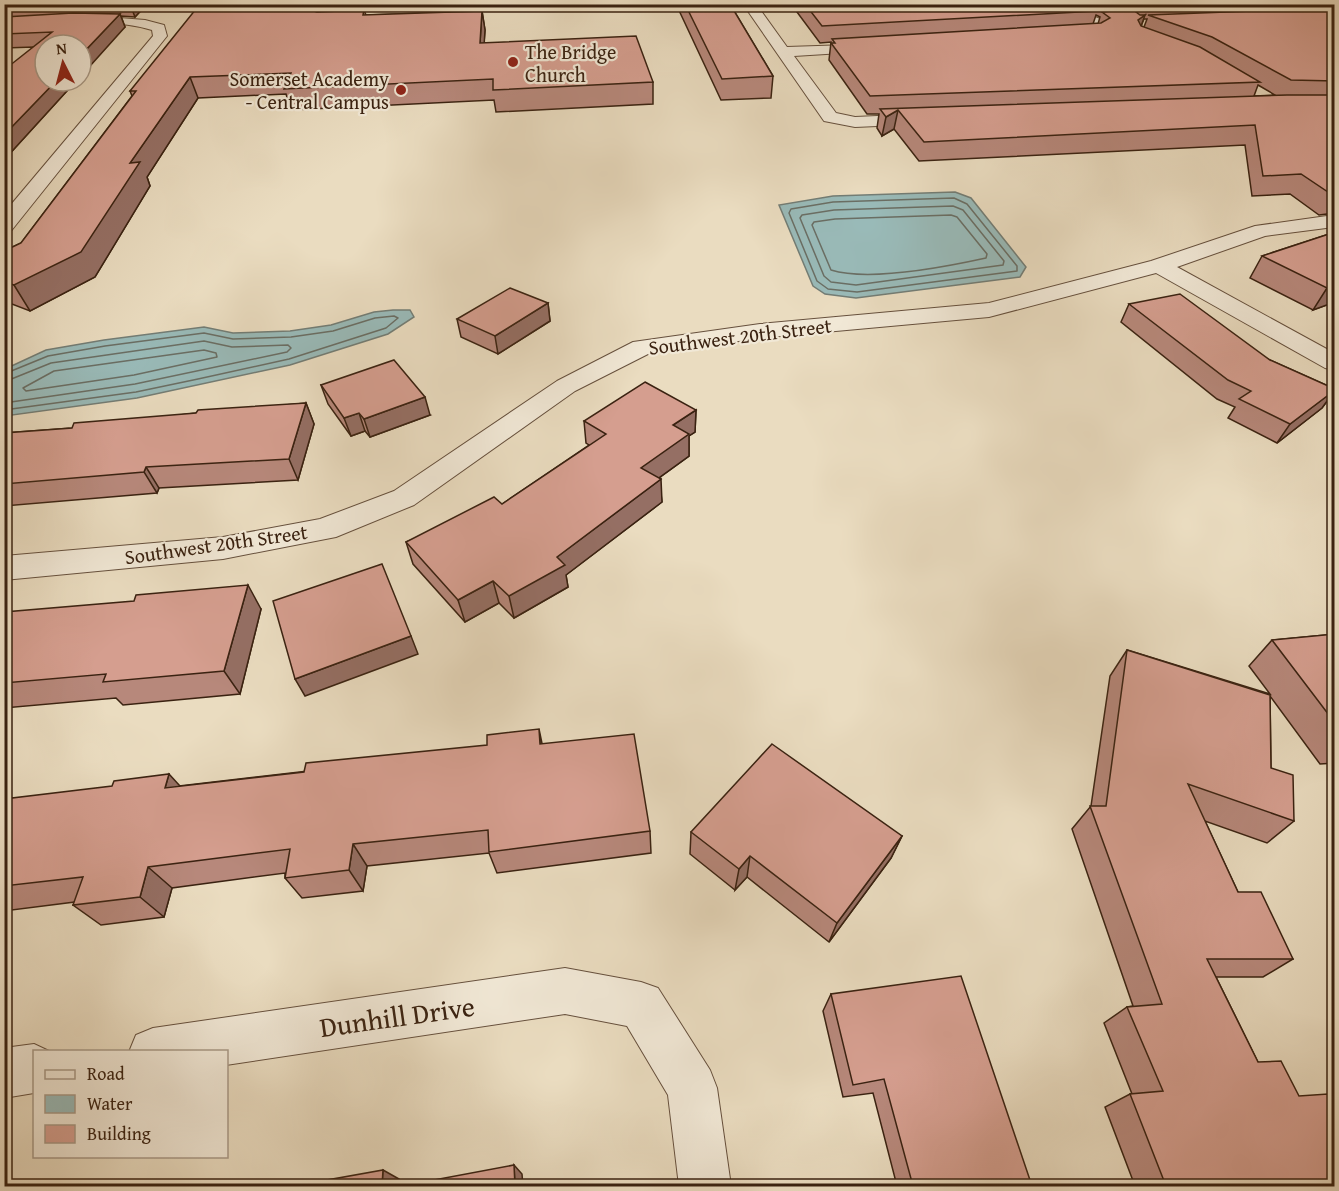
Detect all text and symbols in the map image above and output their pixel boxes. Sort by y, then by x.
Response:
north arrow [33,33,93,93]
text: N [55,36,68,61]
place label: The Bridge Church [525,37,616,89]
marker: The Bridge Church [506,55,520,69]
place label: Somerset Academy - Central Campus [229,64,389,116]
marker: Somerset Academy - Central Campus [394,83,408,97]
street label: Southwest 20th Street [647,310,833,362]
street label: Southwest 20th Street [123,517,309,571]
street label: Dunhill Drive [317,985,477,1047]
legend [33,1050,228,1158]
text: Road [87,1060,125,1087]
text: Water [87,1090,133,1117]
text: Building [87,1120,151,1147]

